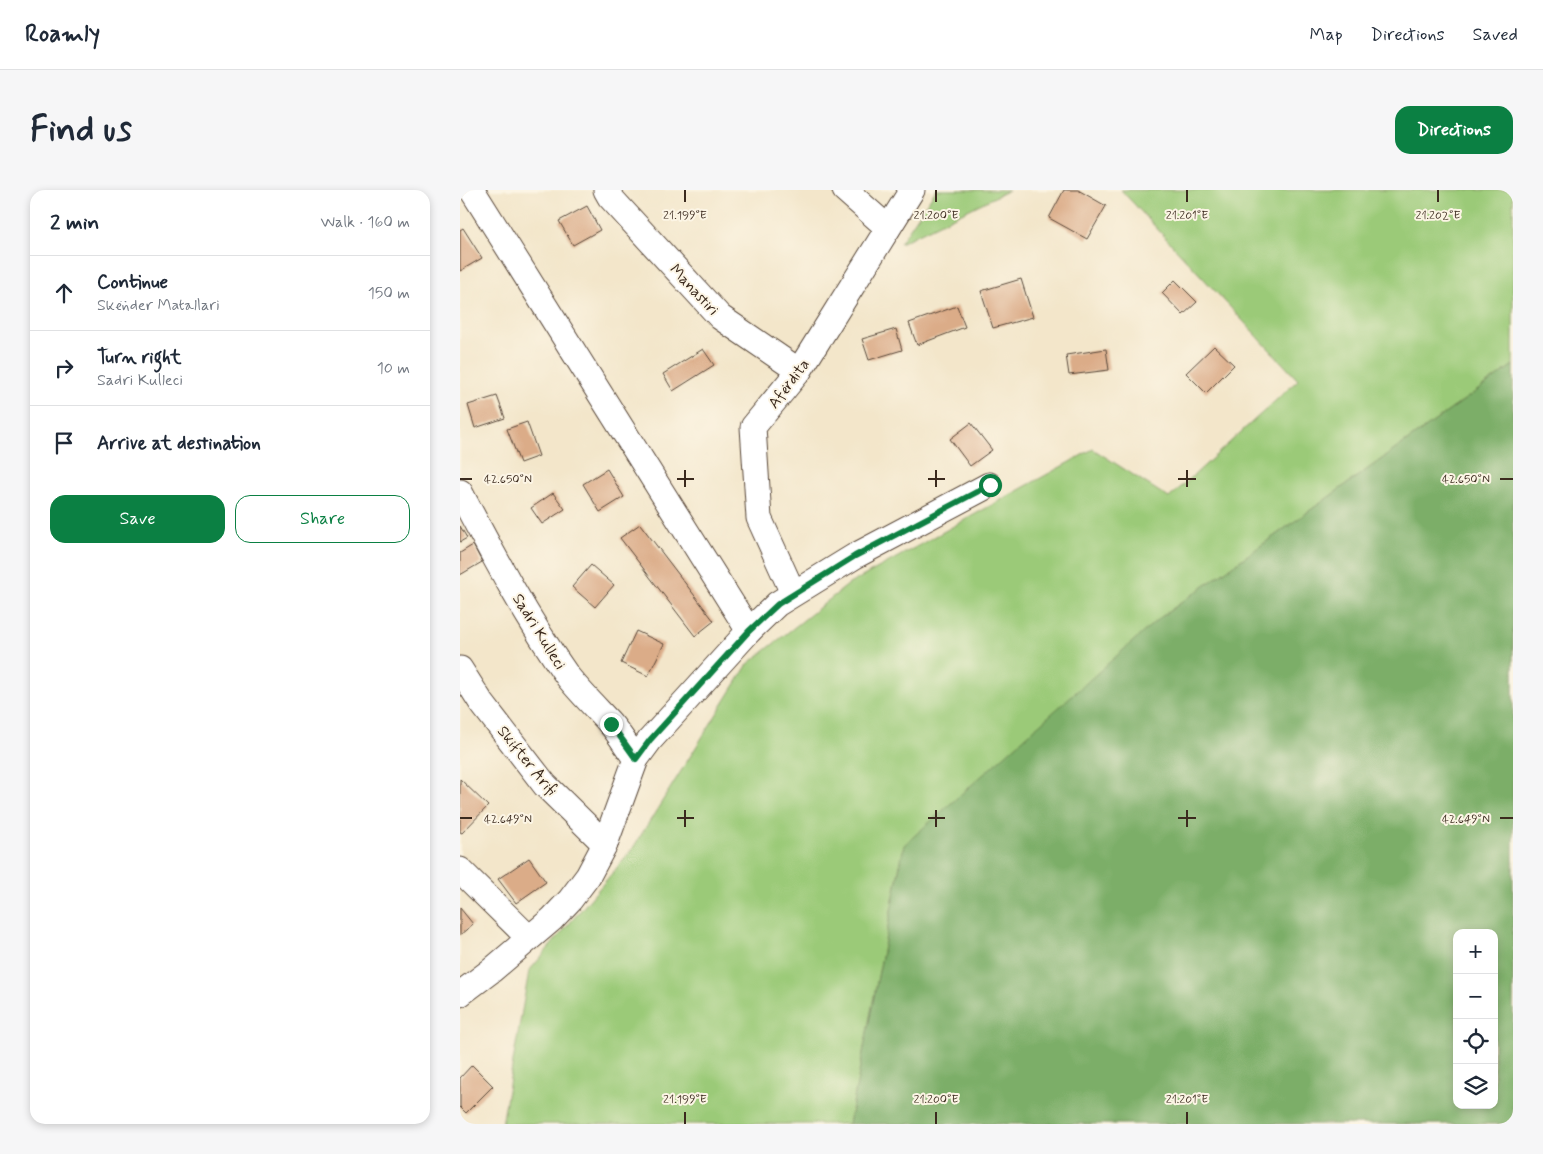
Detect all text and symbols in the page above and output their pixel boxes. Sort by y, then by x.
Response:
text: Roamly [25,19,100,50]
text: Map [1310,23,1343,47]
text: Directions [1371,23,1445,47]
text: Saved [1473,23,1518,47]
button: Directions [1395,106,1513,154]
text: Find us [30,107,132,153]
text: 21.199°E [663,208,707,224]
text: 21.200°E [914,208,958,224]
text: 21.201°E [1166,208,1208,224]
text: 21.202°E [1416,208,1460,224]
text: 2 min [50,209,99,237]
text: Walk · 160 m [320,212,410,233]
street label: Manastiri [665,260,723,320]
text: Continue [97,270,168,295]
icon: ahead [50,279,78,307]
text: 150 m [368,283,410,304]
text: Skënder Matallari [97,295,220,316]
text: Turn right [97,345,181,370]
icon: right [50,354,78,382]
street label: Afërdita [764,355,815,413]
text: 10 m [377,358,410,379]
text: Sadri Kulleci [97,370,183,391]
icon: arrive [50,429,78,457]
text: Arrive at destination [97,431,261,456]
text: 42.650°N [484,472,532,488]
text: 42.650°N [1442,472,1490,488]
route start [979,474,1002,497]
button: Save [50,495,225,543]
button: Share [235,495,410,543]
street label: Sadri Kulleci [507,590,570,674]
route end [600,713,623,736]
street label: Skifter Arifi [492,721,562,801]
text: 42.649°N [484,812,532,828]
text: 42.649°N [1442,812,1490,828]
map controls [1453,929,1498,1109]
button: + [1453,929,1498,974]
button: − [1453,974,1498,1019]
button: locate [1453,1019,1498,1064]
button: layers [1453,1064,1498,1109]
text: 21.199°E [663,1092,707,1108]
text: 21.200°E [914,1092,958,1108]
text: 21.201°E [1166,1092,1208,1108]

